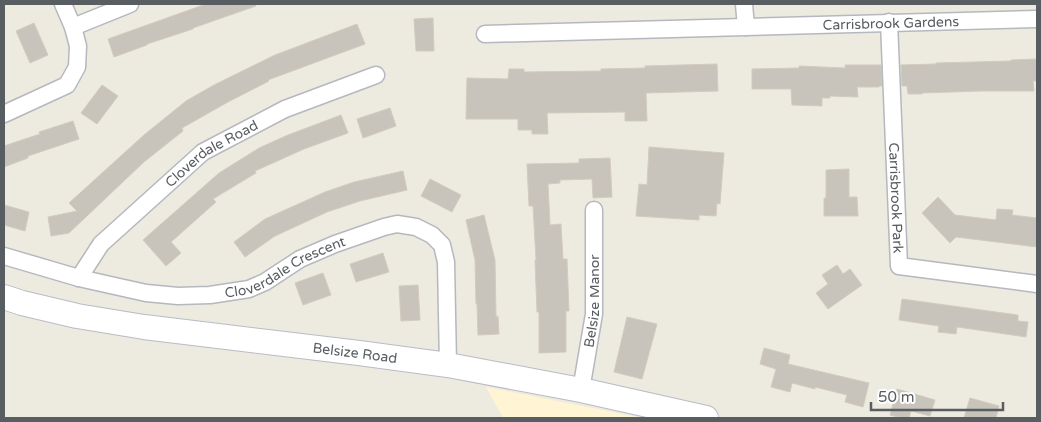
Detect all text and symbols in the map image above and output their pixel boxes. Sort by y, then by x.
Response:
street label: Carrisbrook Gardens [822,13,960,33]
street label: Cloverdale Road [161,116,261,191]
street label: Carrisbrook Park [885,142,907,254]
street label: Cloverdale Crescent [223,232,348,301]
street label: Belsize Manor [580,254,603,349]
street label: Belsize Road [312,339,398,367]
scale bar [871,380,1004,412]
text: 50 m [878,388,915,406]

